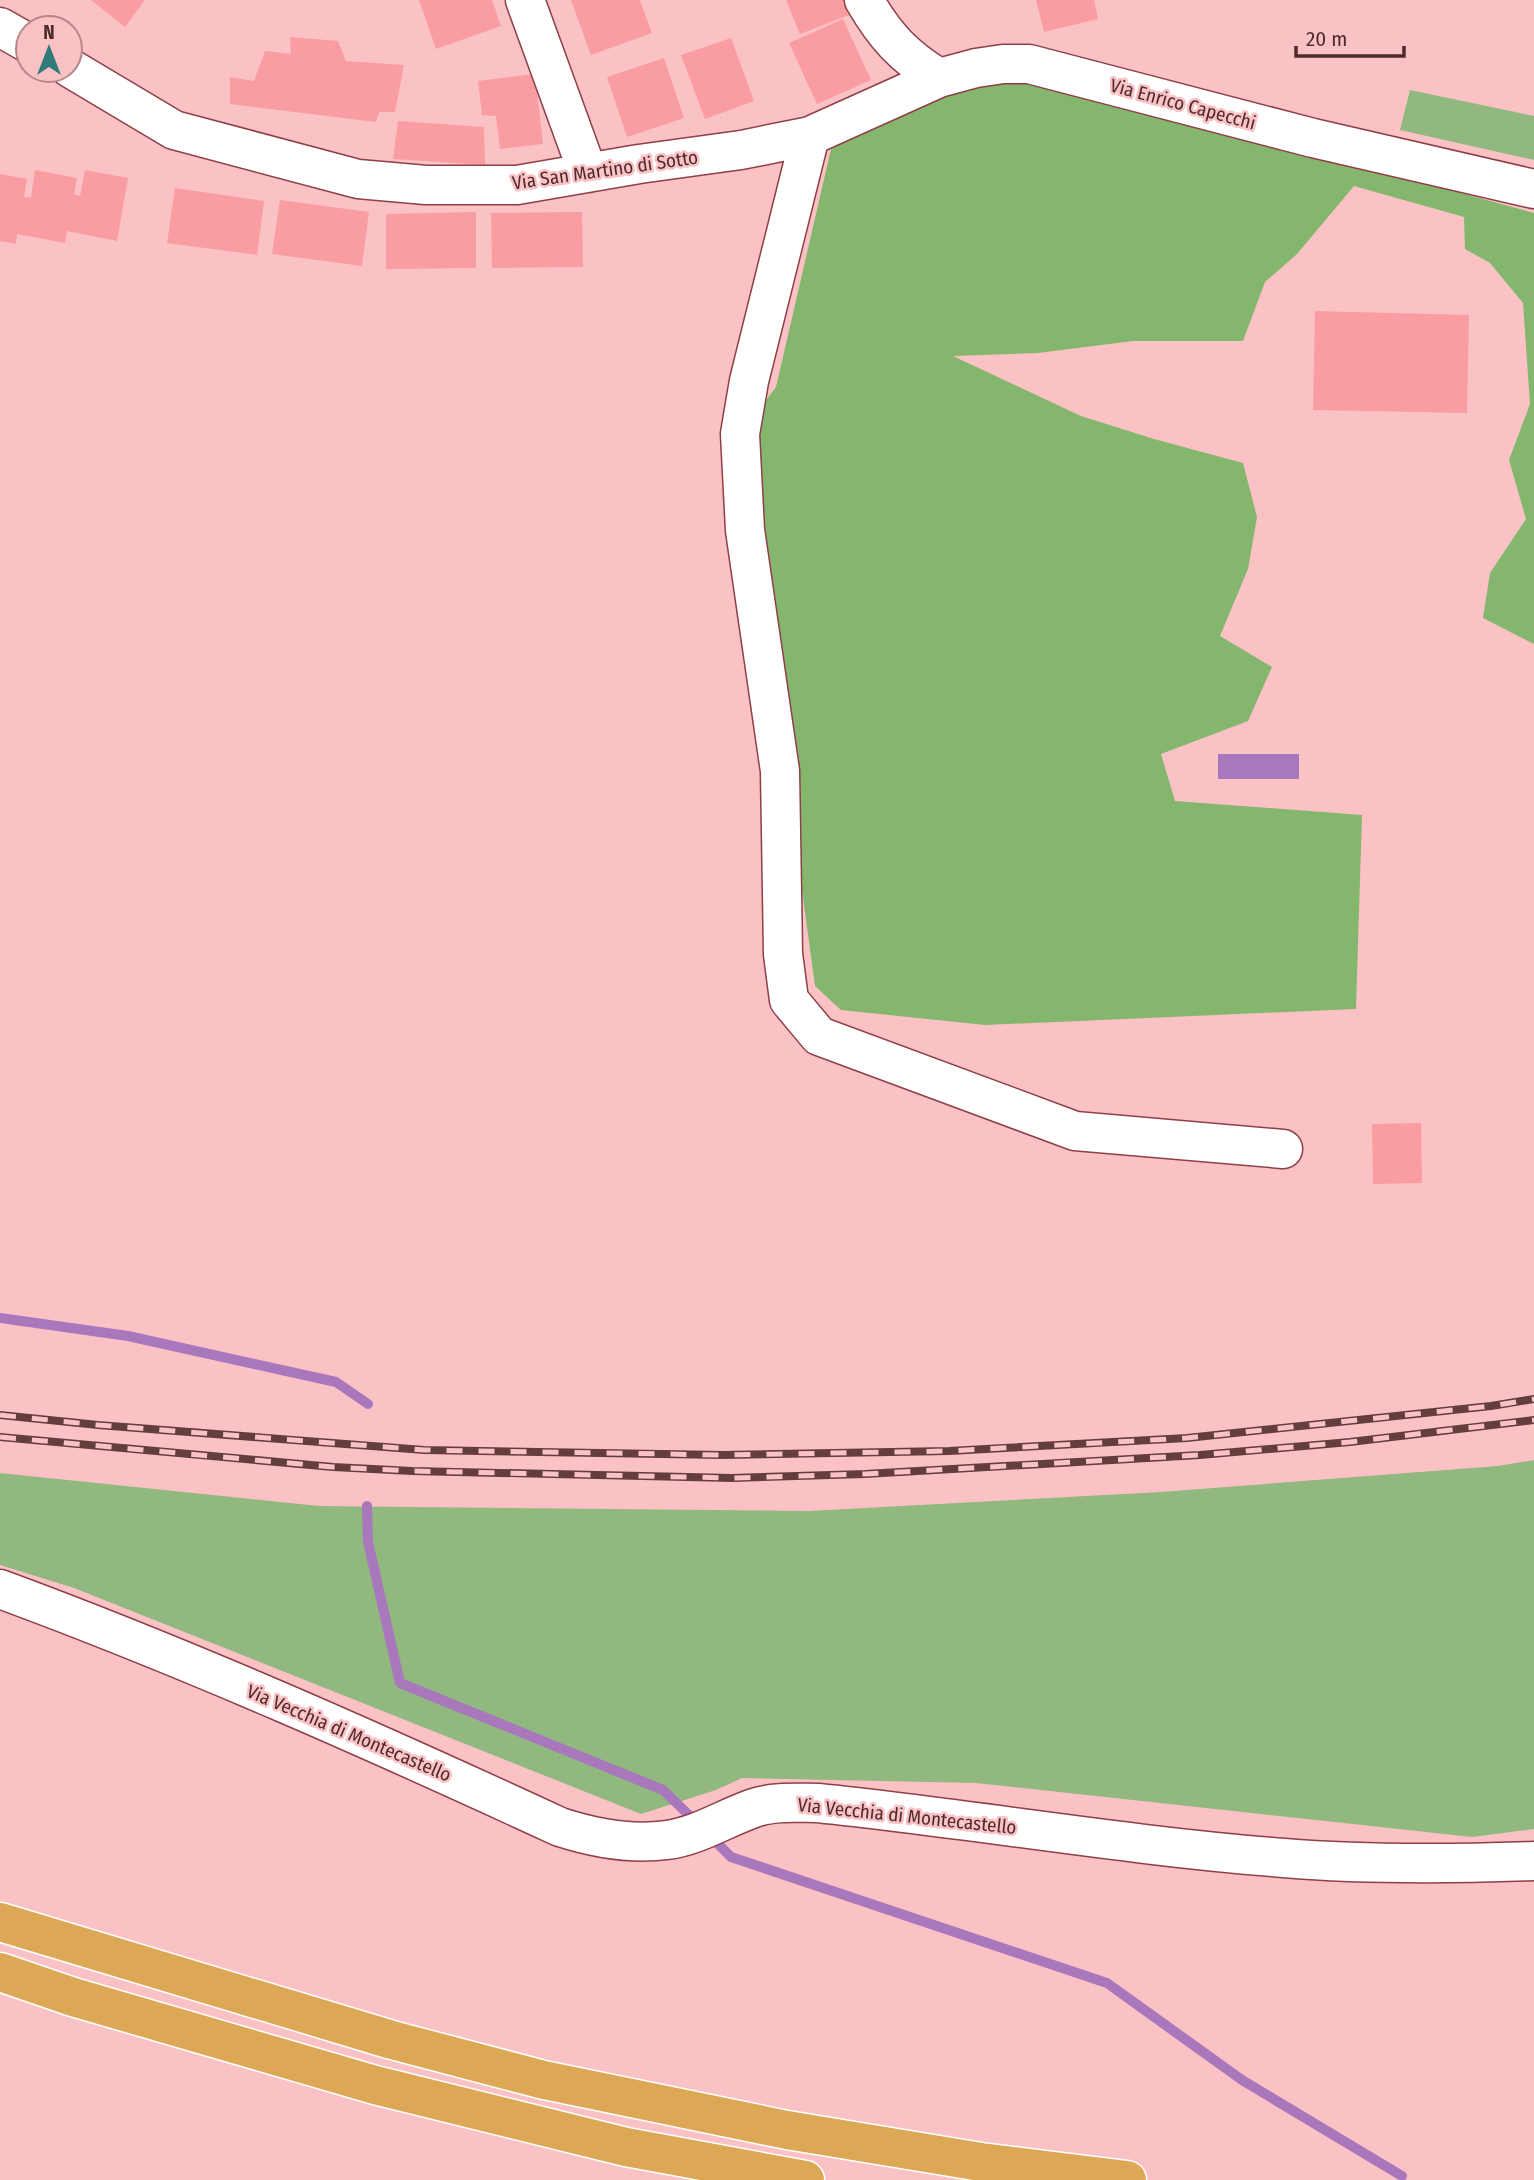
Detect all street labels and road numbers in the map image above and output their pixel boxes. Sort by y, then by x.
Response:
street label: Via Enrico Capecchi [1108,74,1258,134]
street label: Via San Martino di Sotto [511,146,699,194]
street label: Via Vecchia di Montecastello [243,1679,455,1787]
street label: Via Vecchia di Montecastello [796,1793,1018,1839]

